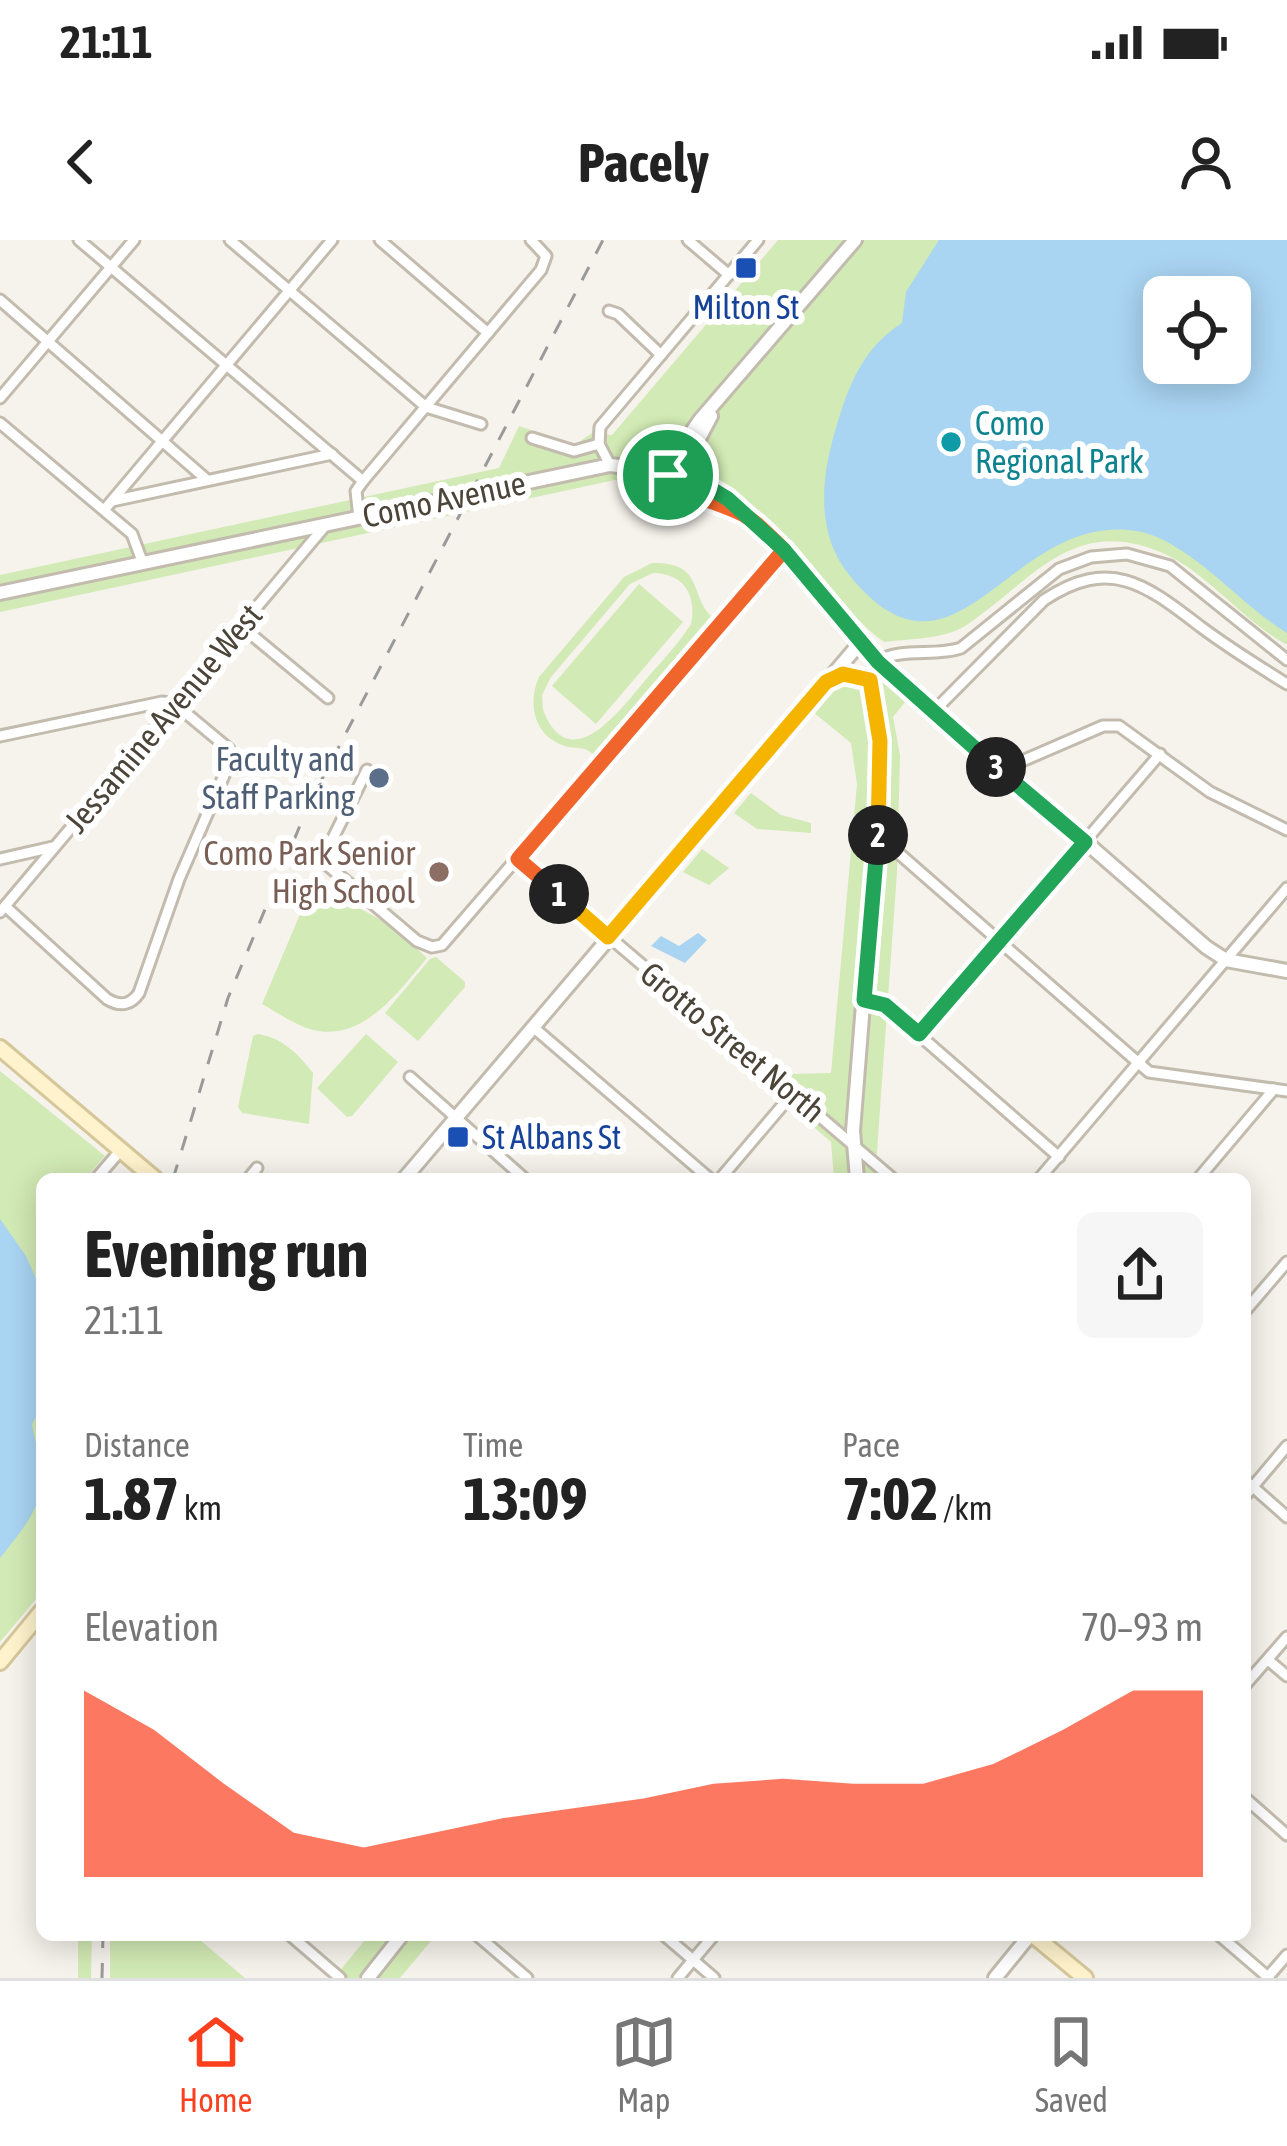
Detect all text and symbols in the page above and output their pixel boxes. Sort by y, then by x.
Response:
text: 21:11 [60,16,153,68]
icon: back [48,129,114,195]
icon: person [1173,129,1239,195]
text: Pacely [578,132,709,193]
marker: Milton St [733,255,759,281]
map controls [1143,276,1251,384]
button: locate [1143,276,1251,384]
place label: Milton St [692,288,800,326]
place label: Como Regional Park [975,404,1144,480]
pin [617,424,719,526]
marker: Como Regional Park [938,429,964,455]
icon: arrive [635,442,701,508]
street label: Como Avenue [359,463,529,535]
street label: Jessamine Avenue West [57,596,269,840]
pin: 3 [966,737,1026,797]
place label: Faculty and Staff Parking [202,740,356,816]
text: 3 [988,748,1004,786]
marker: Faculty and Staff Parking [366,765,392,791]
pin: 2 [848,805,908,865]
text: 2 [870,816,886,854]
place label: Como Park Senior High School [204,834,416,910]
marker: Como Park Senior High School [426,859,452,885]
pin: 1 [529,864,589,924]
text: 1 [551,875,567,913]
street label: Grotto Street North [633,954,833,1130]
place label: St Albans St [482,1118,621,1156]
marker: St Albans St [445,1124,471,1150]
button: share [1077,1212,1203,1338]
text: Evening run [84,1215,369,1291]
text: 21:11 [84,1298,164,1342]
text: Distance [84,1426,190,1464]
text: Time [463,1426,523,1464]
text: Pace [842,1426,900,1464]
text: 1.87 [84,1464,179,1533]
text: 13:09 [463,1464,588,1533]
text: 7:02 [842,1464,938,1533]
text: km [179,1489,222,1527]
text: /km [938,1489,992,1527]
text: Elevation [84,1605,219,1649]
text: 70–93 m [1081,1605,1203,1649]
tab: Home [179,2009,253,2119]
tab: Map [611,2009,677,2119]
tab: Saved [1035,2009,1108,2119]

